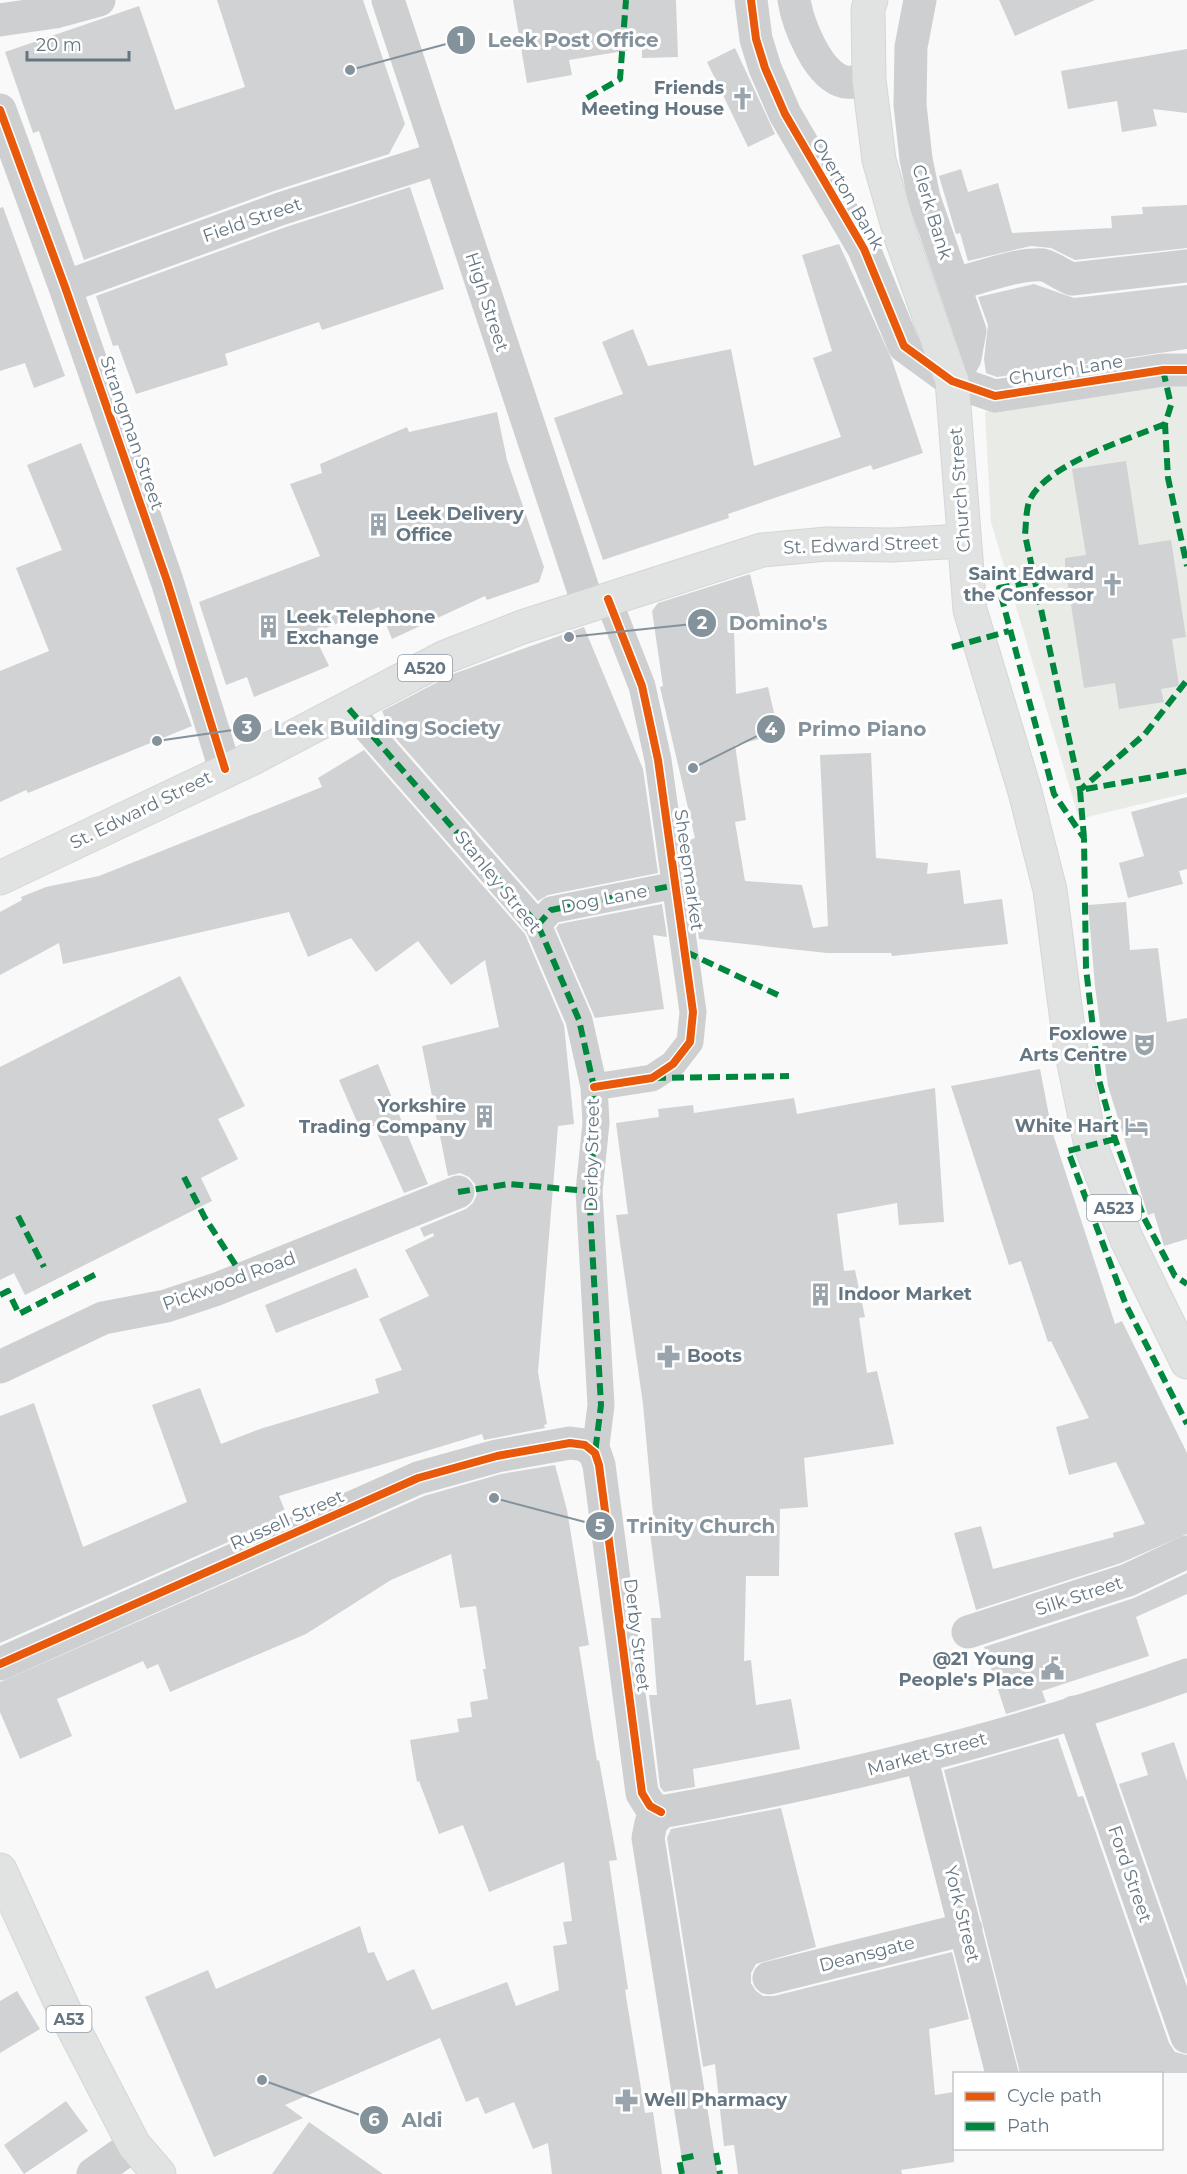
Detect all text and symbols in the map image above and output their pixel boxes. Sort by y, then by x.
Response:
callout: Leek Post Office [446,21,671,59]
scale bar [27,24,129,62]
text: Leek Post Office [487,28,659,52]
text: 1 [457,29,465,51]
text: 20 m [36,34,82,56]
place label: Friends Meeting House [581,77,724,120]
church icon: Friends Meeting House [729,85,755,111]
street label: Overton Bank [807,134,889,254]
street label: Clerk Bank [907,162,957,262]
street label: Field Street [200,193,304,247]
street label: High Street [461,250,513,354]
street label: Church Lane [1007,350,1125,390]
street label: Strangman Street [95,353,169,513]
street label: Church Street [945,427,975,553]
place label: Leek Delivery Office [396,503,524,546]
building icon: Leek Delivery Office [365,511,391,537]
street label: St. Edward Street [783,531,939,559]
place label: Saint Edward the Confessor [963,563,1094,606]
church icon: Saint Edward the Confessor [1099,571,1125,597]
callout: Domino's [687,604,840,642]
place label: Leek Telephone Exchange [286,606,435,649]
text: Domino's [729,611,828,635]
text: 2 [697,612,708,634]
building icon: Leek Telephone Exchange [255,614,281,640]
road number: A520 [398,655,452,681]
callout: Leek Building Society [232,709,513,747]
callout: Primo Piano [756,710,939,748]
text: Leek Building Society [274,716,502,740]
text: 3 [241,717,253,739]
text: Primo Piano [798,717,926,741]
text: 4 [765,718,778,740]
street label: St. Edward Street [66,766,216,854]
street label: Sheepmarket [670,808,708,932]
street label: Stanley Street [450,826,546,938]
street label: Dog Lane [559,880,649,918]
place label: Foxlowe Arts Centre [1018,1023,1127,1066]
theatre icon: Foxlowe Arts Centre [1132,1031,1158,1057]
place label: Yorkshire Trading Company [299,1095,466,1138]
street label: Derby Street [580,1098,604,1212]
building icon: Yorkshire Trading Company [471,1103,497,1129]
hotel icon: White Hart [1124,1113,1150,1139]
place label: White Hart [1015,1115,1119,1137]
road number: A523 [1087,1195,1141,1221]
street label: Pickwood Road [159,1247,299,1315]
building icon: Indoor Market [807,1281,833,1307]
place label: Indoor Market [838,1283,972,1305]
pharmacy icon: Boots [656,1343,682,1369]
place label: Boots [687,1345,742,1367]
street label: Russell Street [227,1485,347,1555]
callout: Trinity Church [585,1507,787,1545]
text: Trinity Church [627,1514,775,1538]
text: 5 [595,1515,606,1537]
street label: Silk Street [1032,1572,1126,1620]
street label: Derby Street [619,1577,655,1693]
place label: @21 Young People's Place [899,1648,1034,1691]
public building icon: @21 Young People's Place [1039,1656,1065,1682]
street label: Market Street [865,1728,989,1780]
street label: Ford Street [1103,1823,1157,1925]
street label: York Street [939,1863,985,1965]
street label: Deansgate [817,1931,917,1977]
road number: A53 [46,2006,92,2032]
legend [953,2072,1163,2150]
text: Cycle path [1007,2085,1102,2107]
pharmacy icon: Well Pharmacy [613,2087,639,2113]
place label: Well Pharmacy [644,2089,787,2111]
callout: Aldi [359,2101,454,2139]
text: Aldi [400,2108,443,2132]
text: 6 [368,2109,380,2131]
text: Path [1007,2115,1050,2137]

